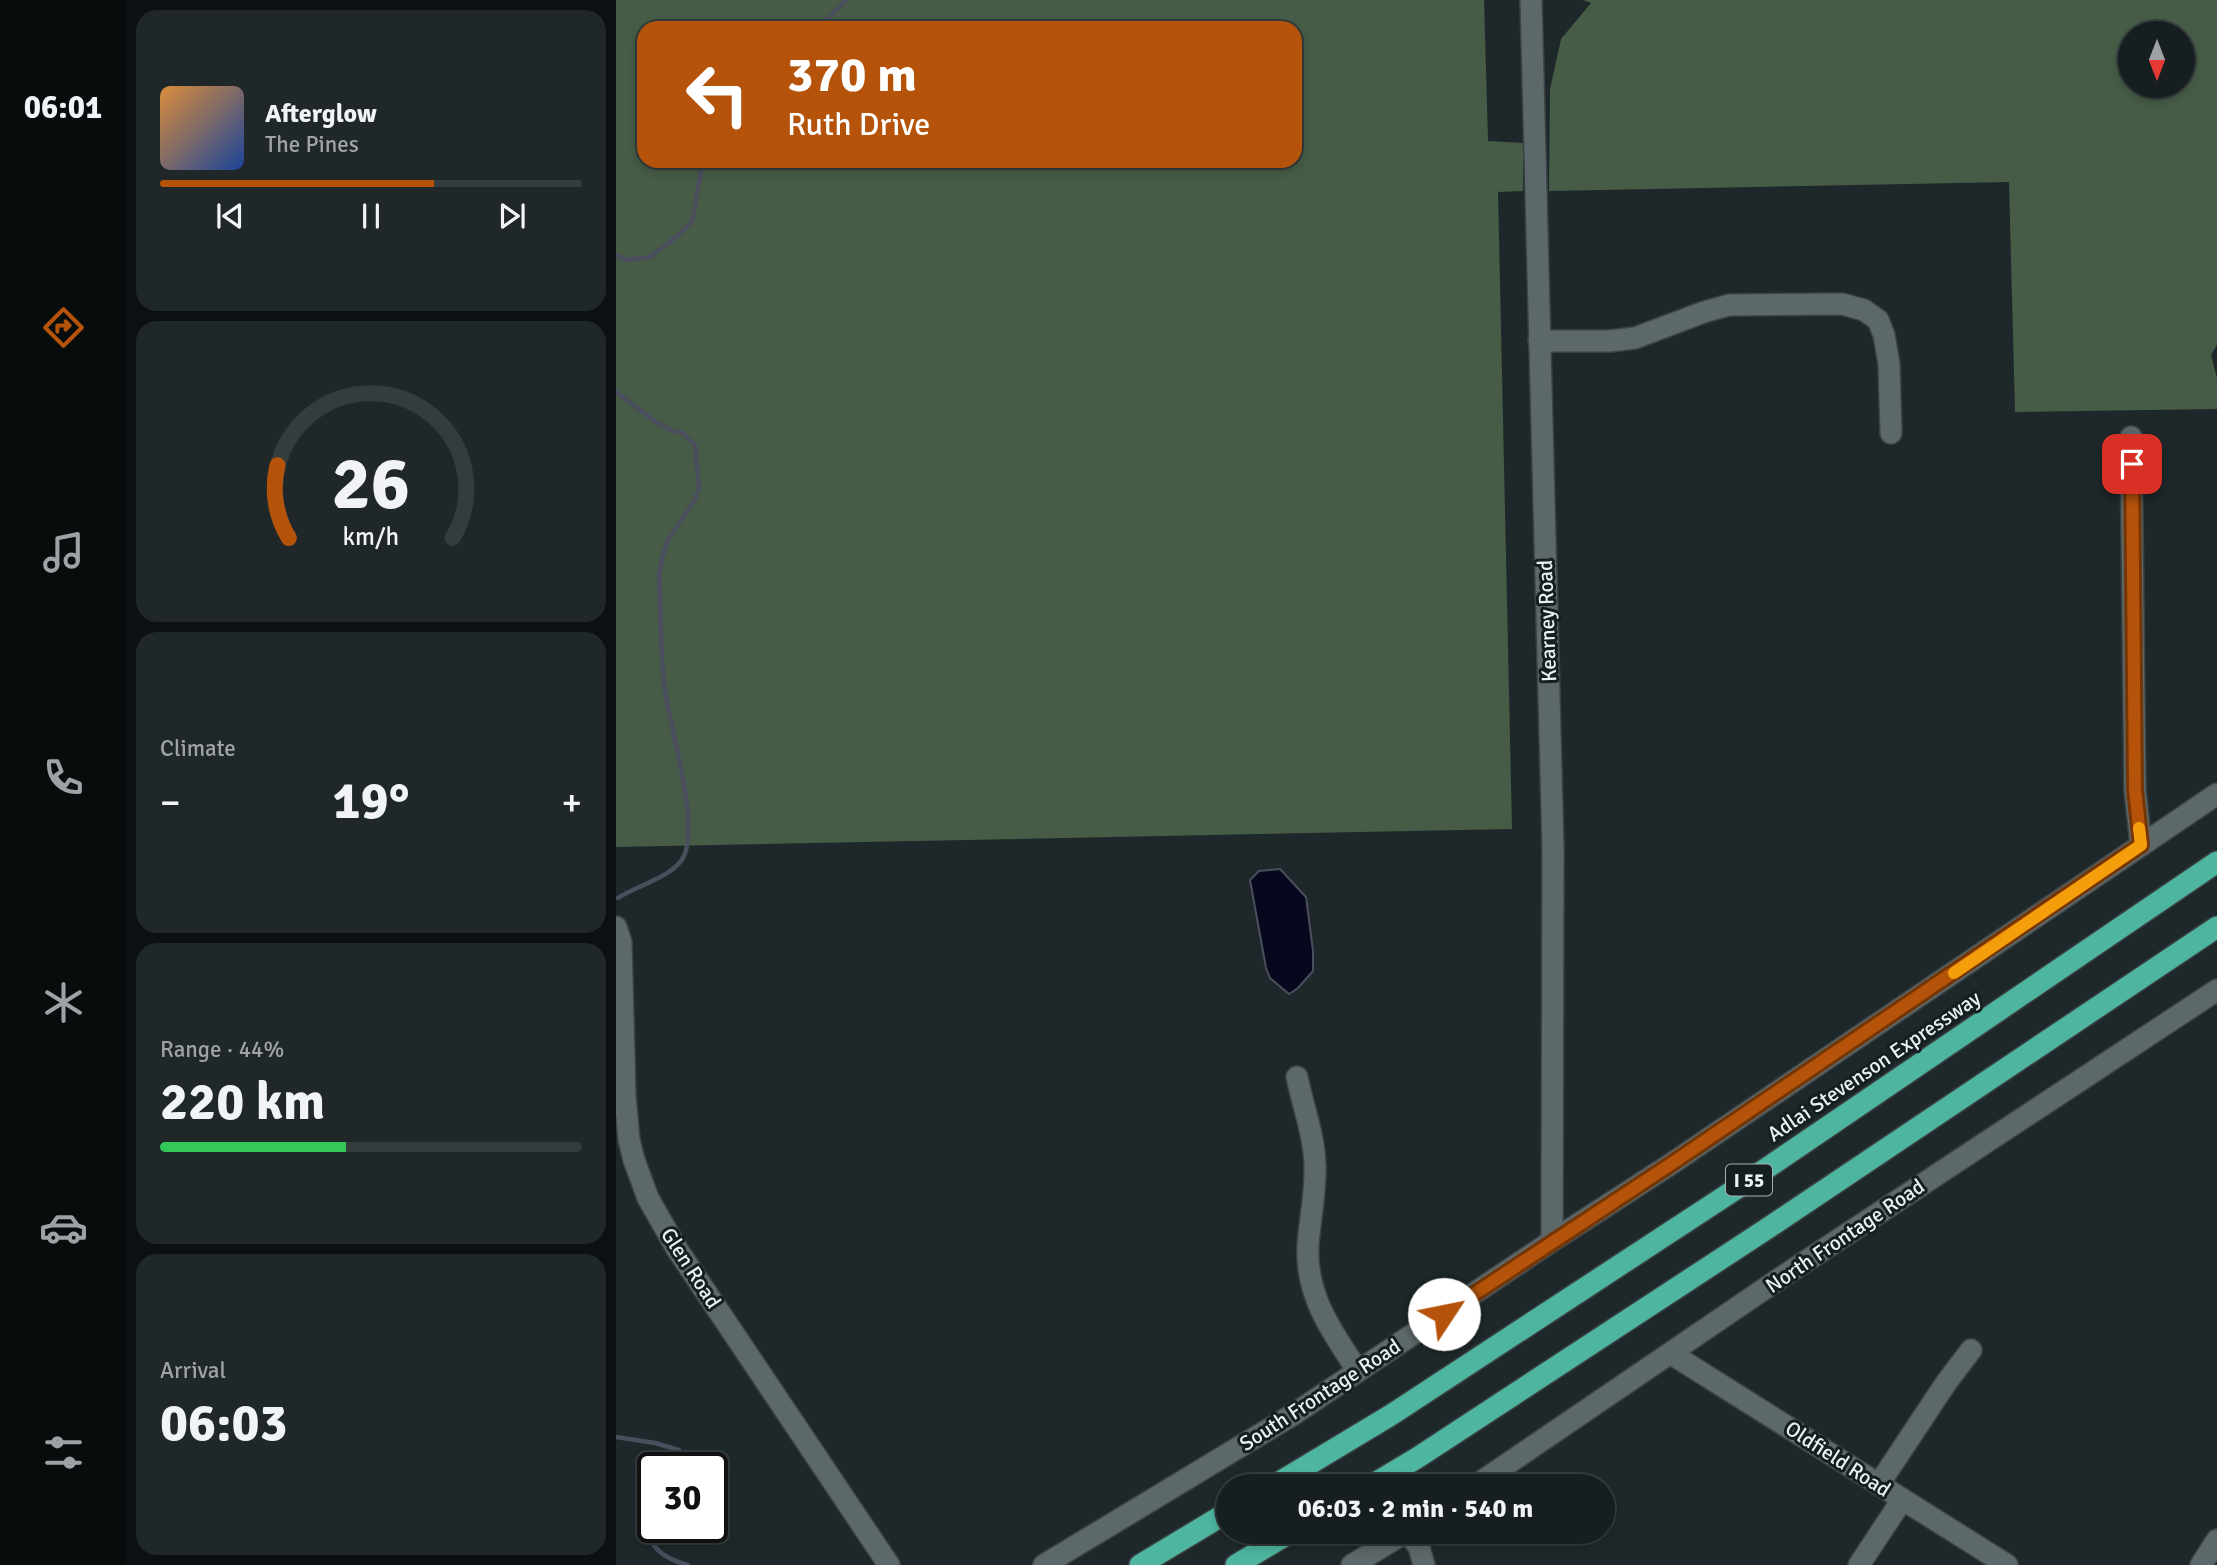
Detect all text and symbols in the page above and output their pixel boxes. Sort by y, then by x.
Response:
north arrow [2118,21,2194,98]
map controls [2118,21,2195,98]
text: 370 m [787,45,917,105]
icon: left [672,49,763,140]
text: 06:01 [24,88,102,127]
text: Afterglow [265,98,377,130]
text: Ruth Drive [787,105,930,144]
text: The Pines [265,130,359,159]
icon: previous [211,197,249,235]
icon: pause [352,197,390,235]
icon: next [493,197,531,235]
icon: directions [39,303,88,352]
pin [2102,434,2162,494]
text: 26 [332,440,410,529]
icon: arrive [2113,445,2151,483]
text: km/h [343,520,399,551]
icon: music [39,528,88,577]
street label: Kearney Road [1532,560,1562,682]
text: Climate [160,734,236,763]
icon: phone [39,753,88,802]
text: 19° [333,769,409,833]
text: − [160,779,181,826]
text: + [561,779,582,826]
icon: climate [39,978,88,1027]
street label: Adlai Stevenson Expressway [1762,985,1986,1147]
text: Range · 44% [160,1035,284,1064]
text: 220 km [160,1070,325,1134]
road number: I 55 [1726,1164,1772,1196]
street label: North Frontage Road [1761,1173,1929,1299]
icon: car [39,1203,88,1252]
street label: Glen Road [655,1223,727,1313]
position arrow [1407,1277,1481,1351]
street label: South Frontage Road [1235,1333,1405,1457]
text: Arrival [160,1356,226,1385]
text: 06:03 [160,1391,288,1455]
street label: Oldfield Road [1780,1415,1896,1503]
icon: filters [39,1428,88,1477]
speed limit sign: 30 [637,1452,728,1543]
text: 06:03 · 2 min · 540 m [1298,1493,1533,1525]

